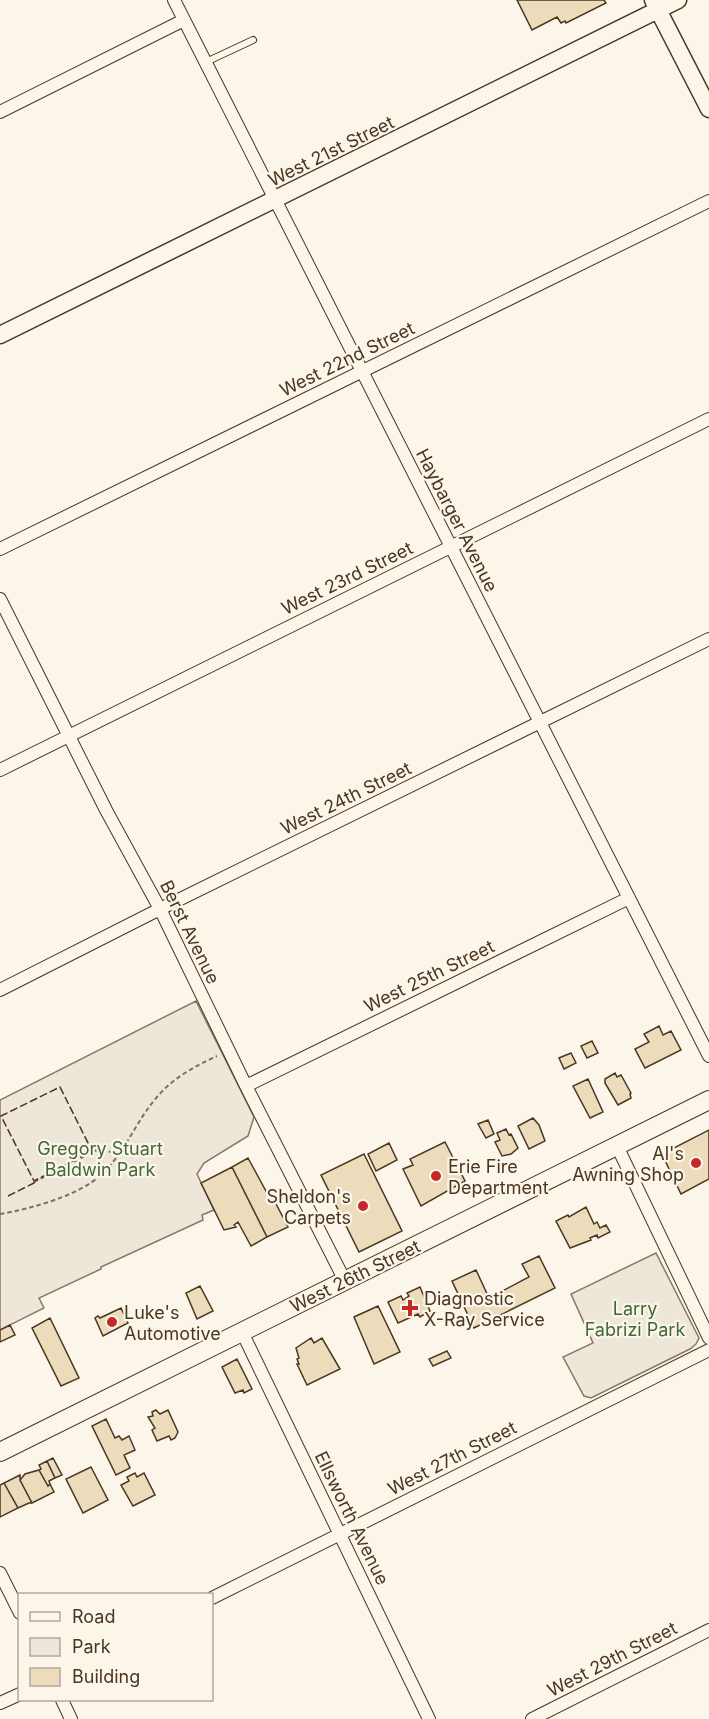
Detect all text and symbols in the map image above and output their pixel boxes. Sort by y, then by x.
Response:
street label: West 21st Street [265,111,397,191]
street label: West 22nd Street [276,317,418,401]
street label: Haybarger Avenue [412,445,502,595]
street label: West 23rd Street [278,537,416,619]
street label: West 24th Street [277,757,415,839]
street label: Berst Avenue [156,877,224,987]
street label: West 25th Street [361,935,498,1017]
park label: Gregory Stuart Baldwin Park [37,1138,163,1180]
place label: Al's Awning Shop [572,1143,684,1185]
place label: Erie Fire Department [448,1156,549,1198]
marker: Al's Awning Shop [689,1156,703,1170]
marker: Erie Fire Department [429,1169,443,1183]
place label: Sheldon's Carpets [267,1186,351,1228]
marker: Sheldon's Carpets [356,1199,370,1213]
street label: West 26th Street [286,1235,424,1317]
place label: Diagnostic X-Ray Service [424,1288,545,1330]
park label: Larry Fabrizi Park [585,1298,685,1340]
marker: Diagnostic X-Ray Service [401,1299,419,1317]
place label: Luke's Automotive [124,1302,221,1344]
marker: Luke's Automotive [105,1315,119,1329]
street label: West 27th Street [384,1417,520,1499]
street label: Ellsworth Avenue [311,1448,393,1588]
legend [18,1593,213,1701]
text: Road [72,1606,115,1627]
street label: West 29th Street [544,1617,680,1701]
text: Park [72,1636,111,1657]
text: Building [72,1666,140,1687]

